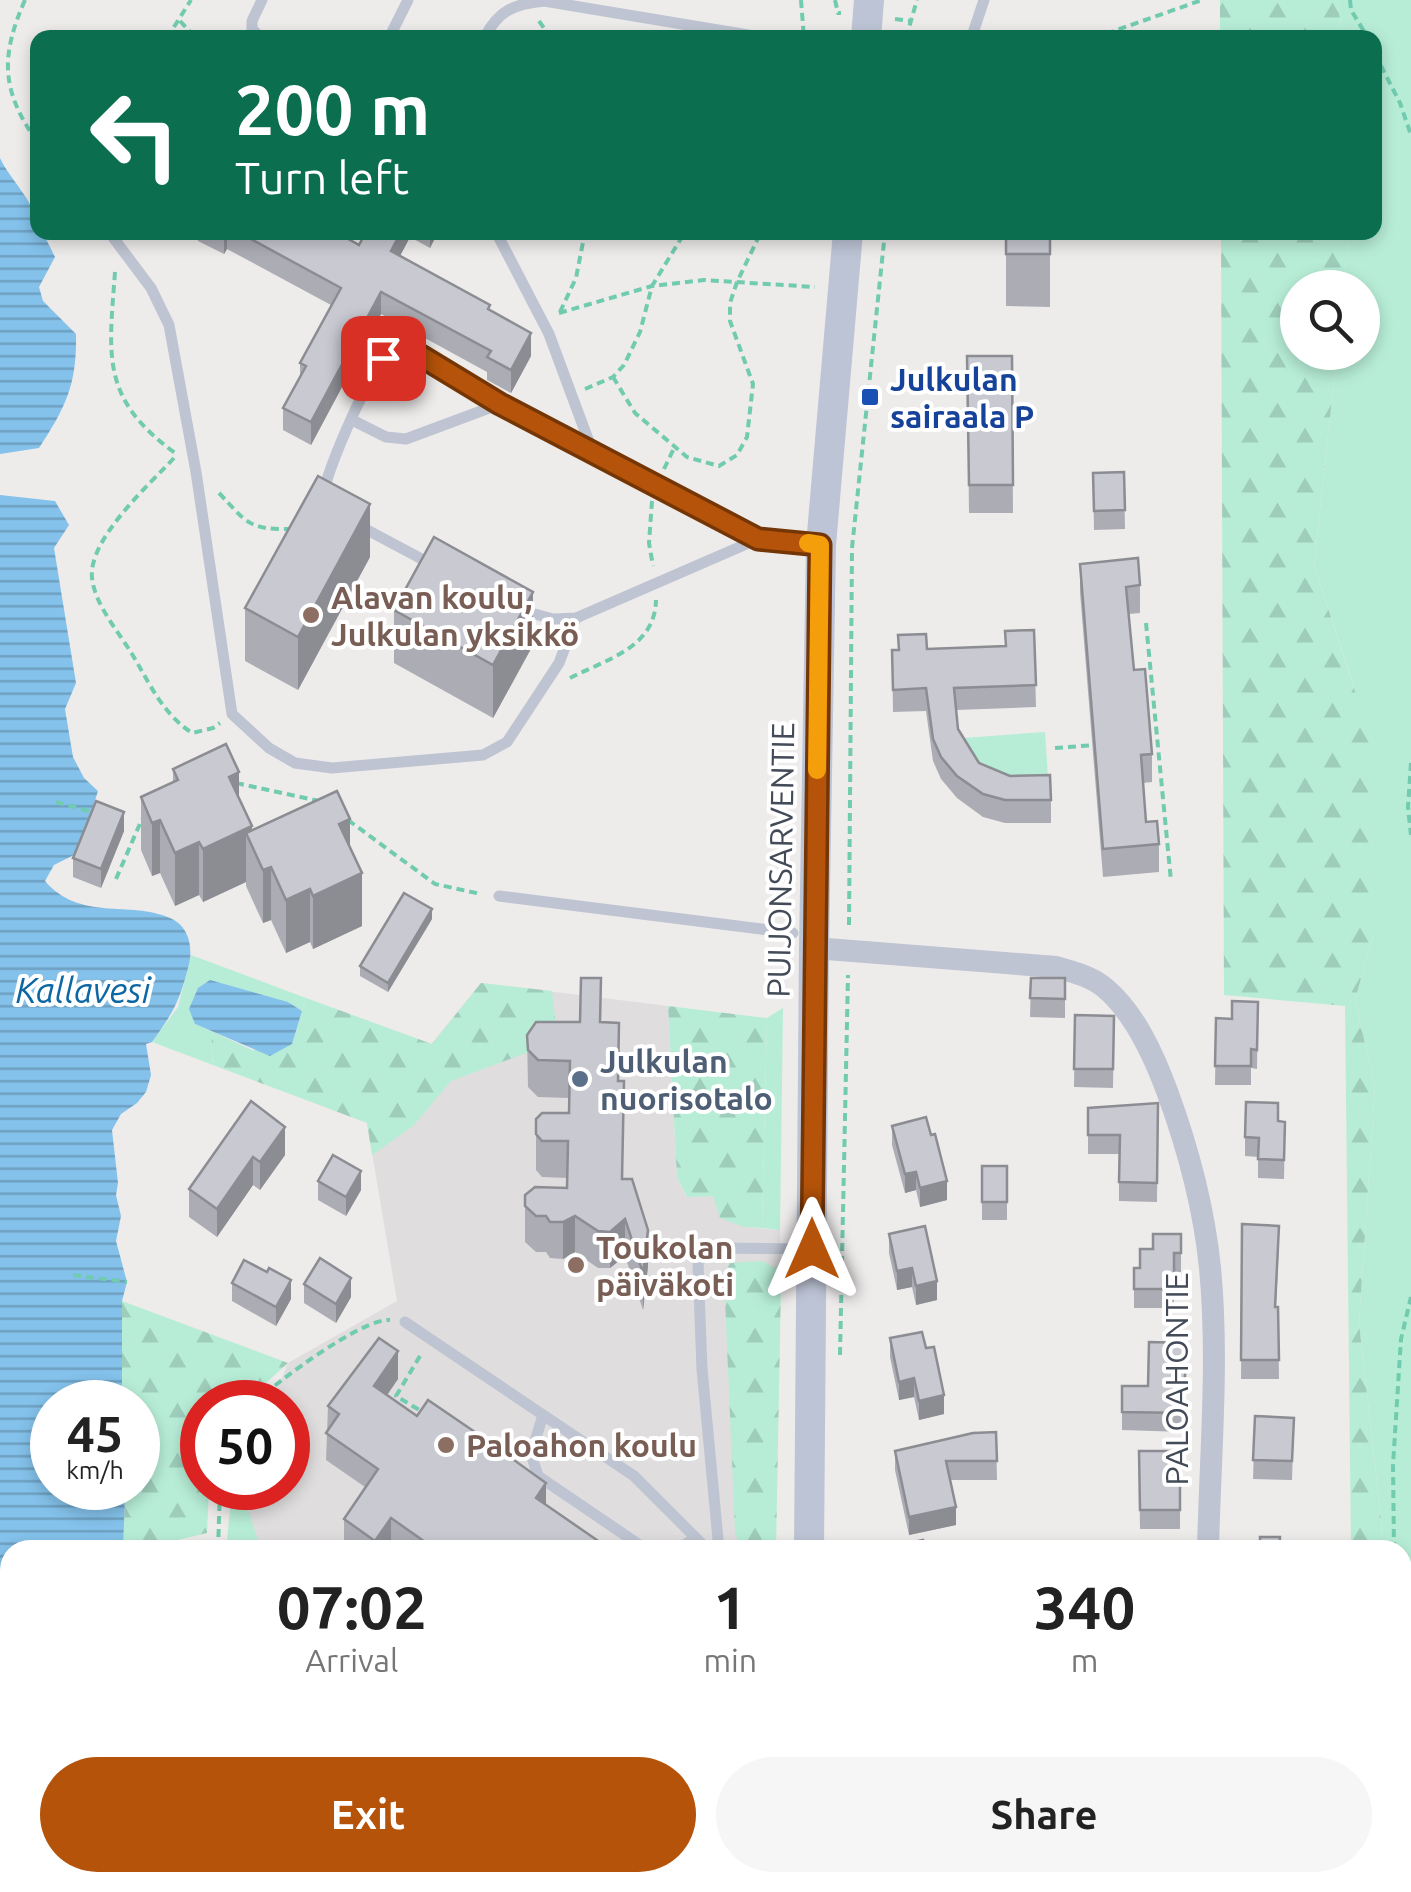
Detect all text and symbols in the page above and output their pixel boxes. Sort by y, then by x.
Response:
icon: left [70,70,200,200]
text: 200 m [235,70,430,148]
text: Turn left [235,152,409,203]
map controls [1280,270,1380,370]
button: search [1280,270,1380,370]
pin [341,316,426,401]
icon: arrive [356,331,411,386]
place label: Julkulan sairaala P [890,361,1034,434]
marker: Julkulan sairaala P [859,386,881,408]
place label: Alavan koulu, Julkulan yksikkö [331,579,579,652]
marker: Alavan koulu, Julkulan yksikkö [300,604,322,626]
street label: PUIJONSARVENTIE [760,722,800,998]
water label: Kallavesi [15,970,152,1010]
place label: Julkulan nuorisotalo [600,1043,773,1116]
marker: Julkulan nuorisotalo [569,1068,591,1090]
position arrow [760,1197,864,1301]
place label: Toukolan päiväkoti [596,1229,734,1302]
marker: Toukolan päiväkoti [565,1254,587,1276]
street label: PALOAHONTIE [1158,1272,1194,1486]
speed limit sign: 50 [180,1380,310,1510]
text: 45 [67,1405,123,1461]
place label: Paloahon koulu [466,1427,697,1463]
marker: Paloahon koulu [435,1434,457,1456]
text: km/h [66,1456,124,1484]
text: 07:02 [277,1573,427,1640]
text: 1 [713,1573,747,1640]
text: 340 [1034,1573,1135,1640]
text: Arrival [305,1642,398,1678]
text: min [703,1642,757,1678]
text: m [1071,1642,1098,1678]
button: Exit [40,1757,696,1872]
button: Share [716,1757,1372,1872]

